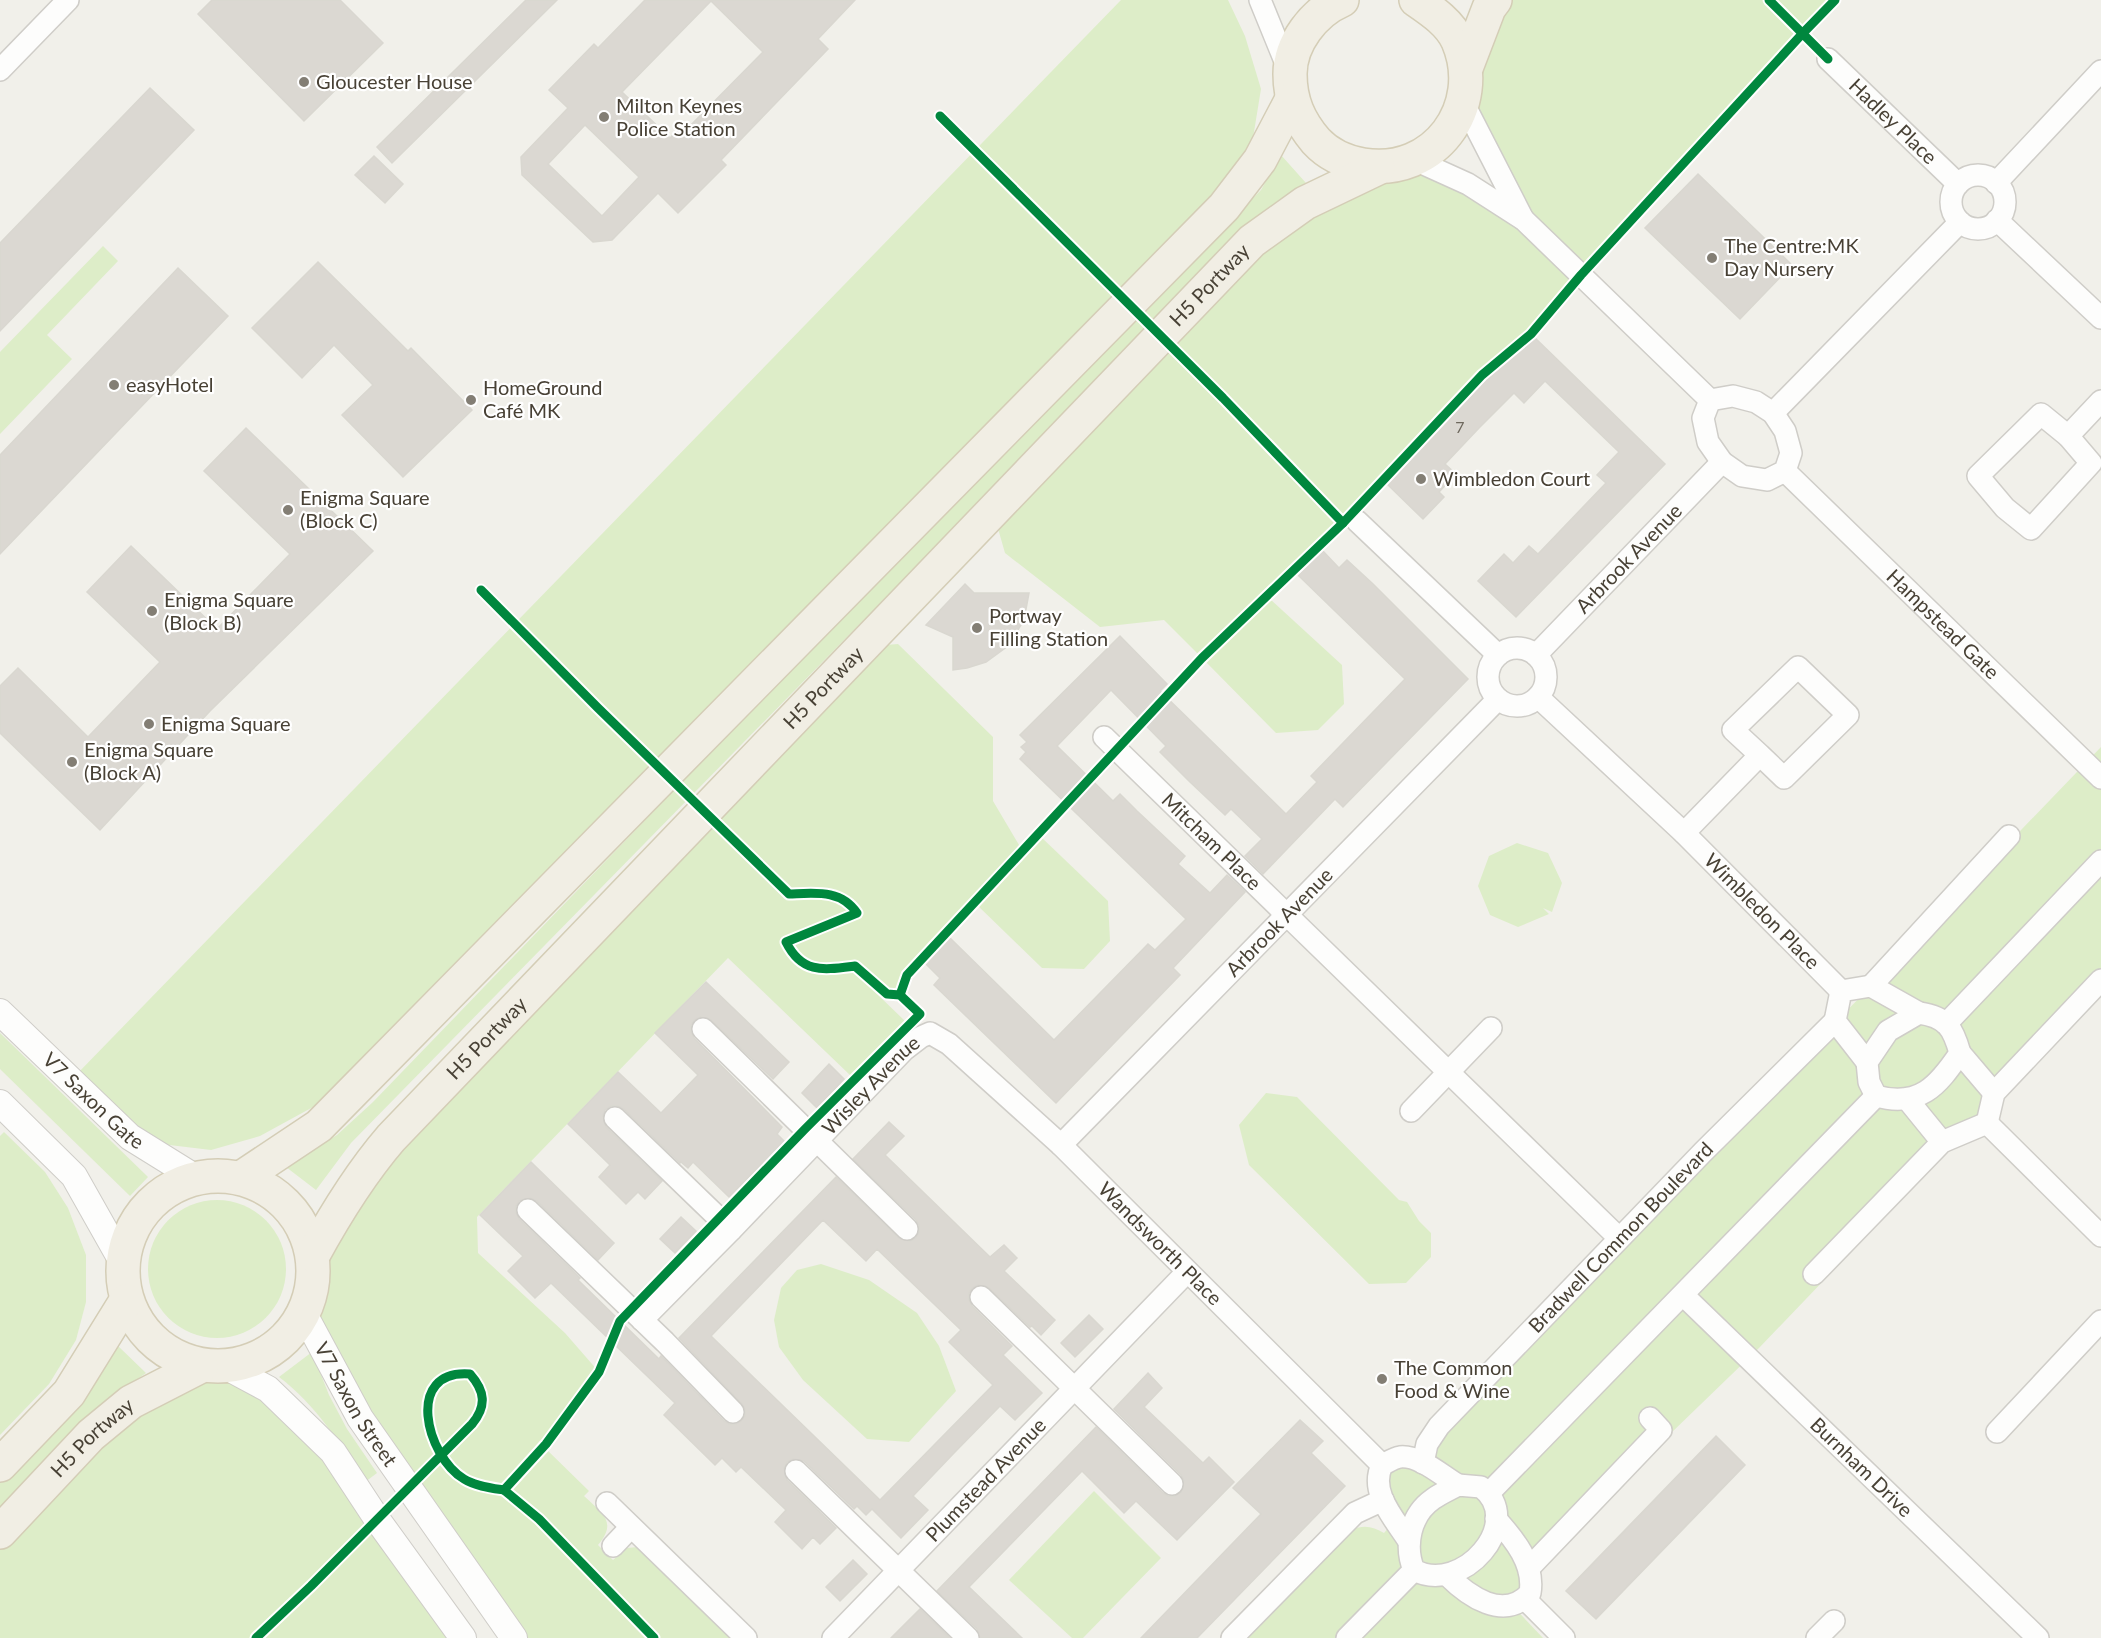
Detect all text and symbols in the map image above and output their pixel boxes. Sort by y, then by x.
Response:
place label: Gloucester House [316,69,473,93]
street label: Hadley Place [1845,73,1943,168]
marker: Gloucester House [297,75,311,89]
place label: Milton Keynes Police Station [616,93,742,140]
marker: Milton Keynes Police Station [597,110,611,124]
place label: The Centre:MK Day Nursery [1724,233,1859,280]
street label: H5 Portway [1164,238,1254,331]
marker: The Centre:MK Day Nursery [1705,251,1719,265]
place label: easyHotel [126,372,214,396]
place label: HomeGround Café MK [483,375,602,422]
marker: easyHotel [107,378,121,392]
marker: HomeGround Café MK [464,393,478,407]
house number: 7 [1455,417,1465,436]
place label: Wimbledon Court [1433,466,1590,490]
marker: Wimbledon Court [1414,472,1428,486]
place label: Enigma Square (Block C) [300,485,430,532]
street label: Arbrook Avenue [1570,498,1686,617]
marker: Enigma Square (Block C) [281,503,295,517]
street label: Hampstead Gate [1882,564,2005,684]
place label: Enigma Square (Block B) [164,587,294,634]
place label: Portway Filling Station [989,603,1108,650]
marker: Enigma Square (Block B) [145,604,159,618]
marker: Portway Filling Station [970,621,984,635]
street label: H5 Portway [777,640,868,733]
place label: Enigma Square [161,711,291,735]
marker: Enigma Square [142,717,156,731]
place label: Enigma Square (Block A) [84,737,214,784]
marker: Enigma Square (Block A) [65,755,79,769]
street label: Mitcham Place [1158,787,1267,895]
street label: Wimbledon Place [1700,848,1825,974]
street label: Arbrook Avenue [1220,862,1337,981]
street label: H5 Portway [441,991,531,1084]
street label: Wisley Avenue [816,1030,924,1139]
street label: V7 Saxon Gate [38,1047,149,1154]
street label: Bradwell Common Boulevard [1523,1136,1717,1337]
street label: Wandsworth Place [1094,1176,1228,1310]
street label: V7 Saxon Street [310,1337,403,1470]
place label: The Common Food & Wine [1394,1355,1512,1402]
marker: The Common Food & Wine [1375,1372,1389,1386]
street label: H5 Portway [45,1392,138,1482]
street label: Plumstead Avenue [920,1412,1050,1546]
street label: Burnham Drive [1806,1412,1918,1521]

